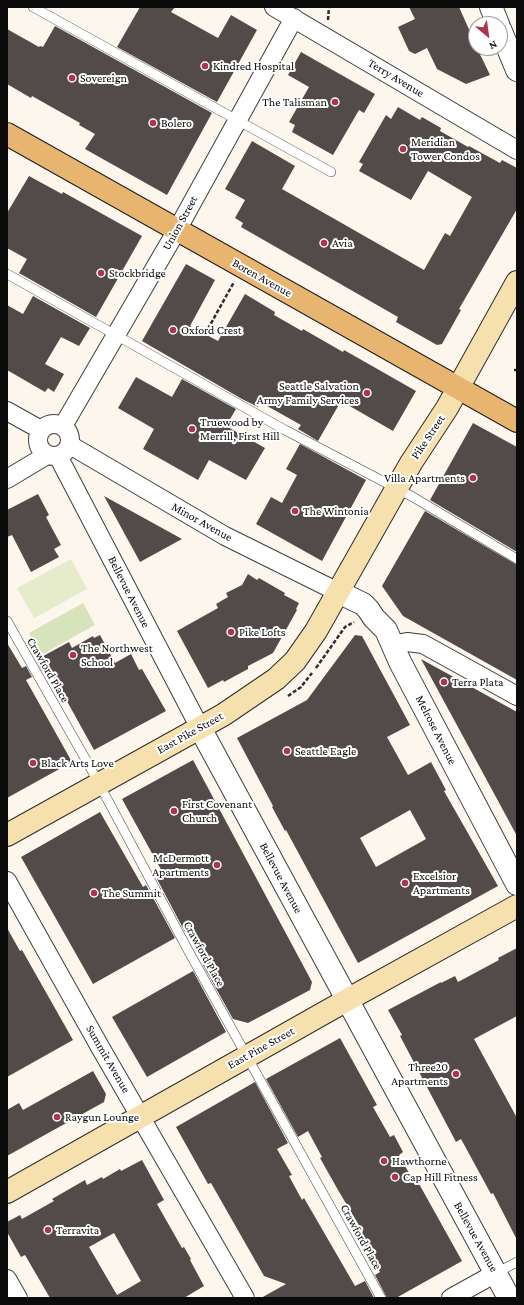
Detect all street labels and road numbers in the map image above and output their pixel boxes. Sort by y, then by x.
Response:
street label: Terry Avenue [365,56,427,100]
street label: Union Street [159,193,201,253]
street label: Boren Avenue [230,256,294,300]
street label: Pike Street [408,412,448,462]
street label: Minor Avenue [169,499,235,545]
street label: Bellevue Avenue [105,554,153,630]
street label: Crawford Place [24,635,72,705]
street label: Melrose Avenue [412,693,460,767]
street label: East Pike Street [154,709,226,757]
street label: Bellevue Avenue [256,840,306,916]
street label: Crawford Place [180,919,228,989]
street label: Summit Avenue [83,1023,133,1095]
street label: East Pine Street [225,1024,297,1072]
street label: Bellevue Avenue [451,1199,501,1275]
street label: Crawford Place [337,1202,385,1272]

